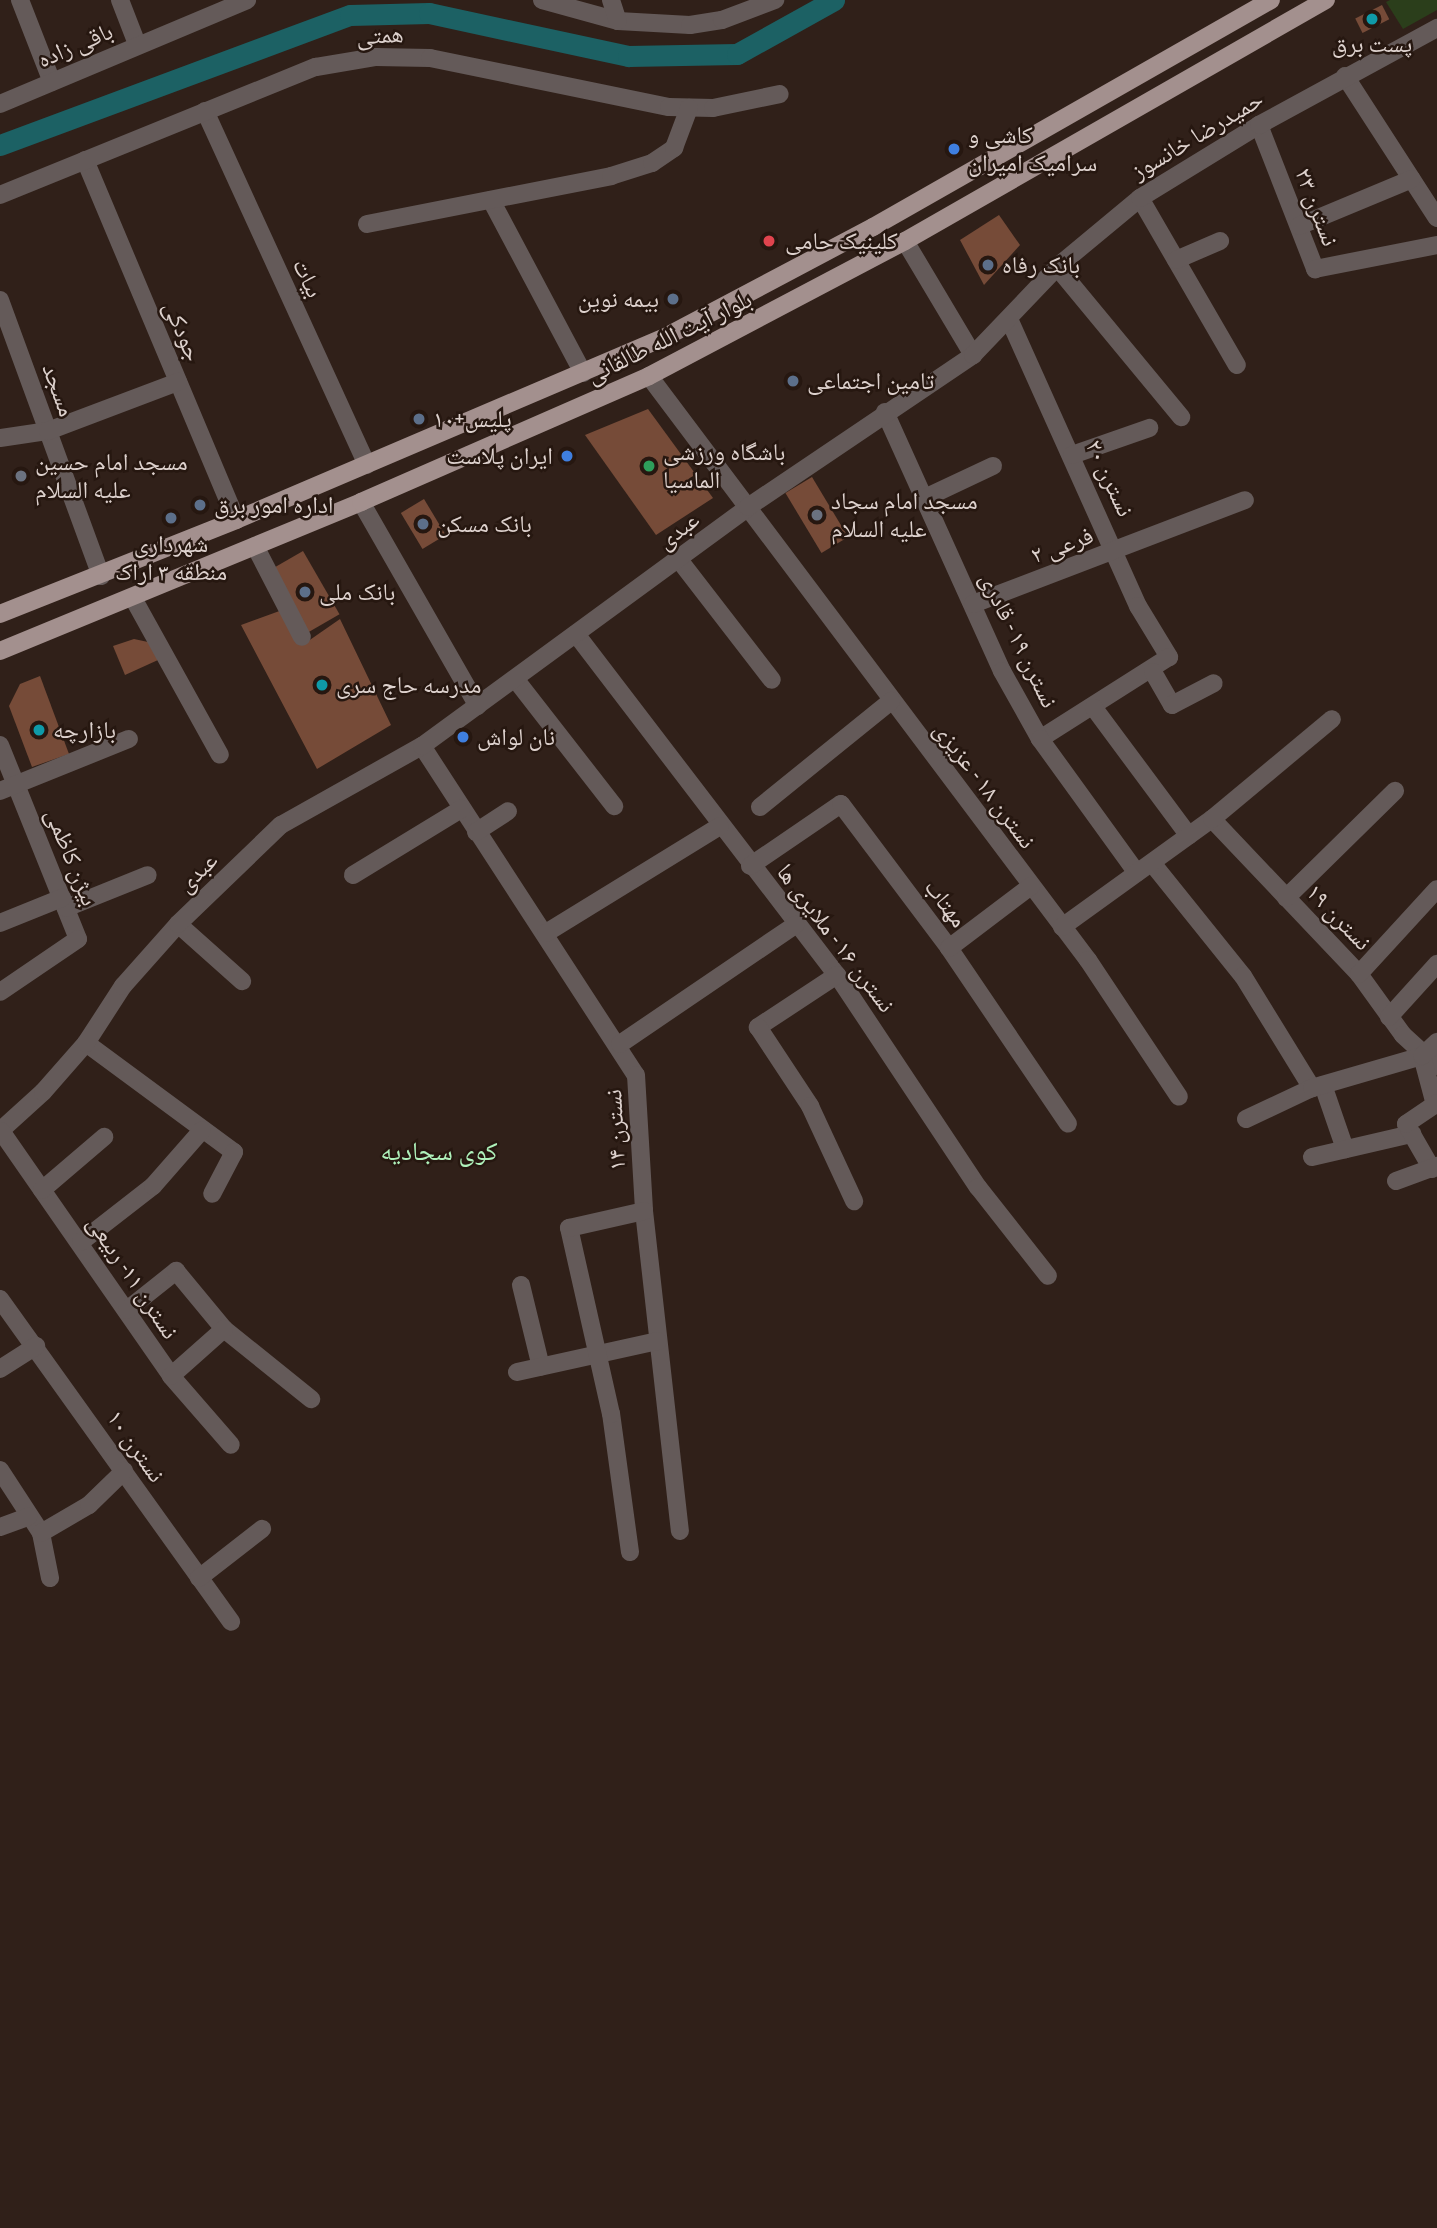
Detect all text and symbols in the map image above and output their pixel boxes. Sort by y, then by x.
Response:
marker: پست برق [1364,11,1380,27]
street label: باقی زاده [33,16,117,74]
street label: همتی [356,19,404,51]
place label: پست برق [1332,30,1412,58]
street label: حمیدرضا خانسوز [1126,84,1268,186]
place label: کاشی و سرامیک امیران [968,121,1097,177]
marker: کاشی و سرامیک امیران [946,141,962,157]
street label: نسترن ۲۳ [1289,164,1345,250]
place label: کلینیک حامی [785,227,898,255]
marker: کلینیک حامی [759,231,779,251]
place label: بانک رفاه [1002,251,1080,279]
street label: بیات [287,254,329,302]
marker: بانک رفاه [980,257,996,273]
street label: بلوار آیت الله طالقانی [582,284,756,390]
place label: بیمه نوین [578,285,659,313]
marker: بیمه نوین [665,291,681,307]
street label: جودکی [157,296,209,366]
street label: مسجد [36,360,82,420]
place label: تامین اجتماعی [807,367,934,395]
marker: تامین اجتماعی [785,373,801,389]
place label: پلیس+۱۰ [433,405,512,433]
marker: پلیس+۱۰ [411,411,427,427]
street label: نسترن ۲۰ [1080,435,1140,521]
place label: باشگاه ورزشی الماسیا [663,438,785,494]
place label: ایران پلاست [446,442,553,470]
place label: مسجد امام حسین علیه السلام [35,448,188,504]
marker: ایران پلاست [559,448,575,464]
marker: باشگاه ورزشی الماسیا [641,458,657,474]
marker: مسجد امام حسین علیه السلام [13,468,29,484]
place label: مسجد امام سجاد علیه السلام [831,487,978,543]
place label: اداره امور برق [214,491,334,519]
marker: اداره امور برق [192,497,208,513]
street label: عبدی [651,505,705,555]
marker: مسجد امام سجاد علیه السلام [809,507,825,523]
marker: شهرداری منطقه ۳ اراک [163,510,179,526]
place label: بانک مسکن [437,510,532,538]
marker: بانک مسکن [415,516,431,532]
street label: فرعی ۲ [1027,520,1097,570]
place label: شهرداری منطقه ۳ اراک [115,530,227,586]
street label: نسترن ۱۹ - قادری [973,567,1065,713]
place label: بانک ملی [319,578,395,606]
marker: بانک ملی [297,584,313,600]
place label: مدرسه حاج سری [336,671,481,699]
marker: مدرسه حاج سری [314,677,330,693]
street label: نسترن ۱۸ - عزیزی [927,715,1043,855]
place label: بازارچه [53,716,116,744]
marker: بازارچه [31,722,47,738]
place label: نان لواش [477,723,555,751]
marker: نان لواش [455,729,471,745]
street label: بیژن کاظمی [39,804,105,910]
street label: عبدی [171,846,223,898]
street label: نسترن ۱۶ - ملایری ها [770,857,902,1019]
street label: مهتاب [918,873,974,933]
street label: نسترن ۱۹ [1300,878,1378,956]
street label: نسترن ۱۴ [598,1089,632,1171]
district label: کوی سجادیه [381,1135,497,1167]
street label: نسترن ۱۱- ربیعی [81,1209,185,1345]
street label: نسترن ۱۰ [101,1404,171,1488]

